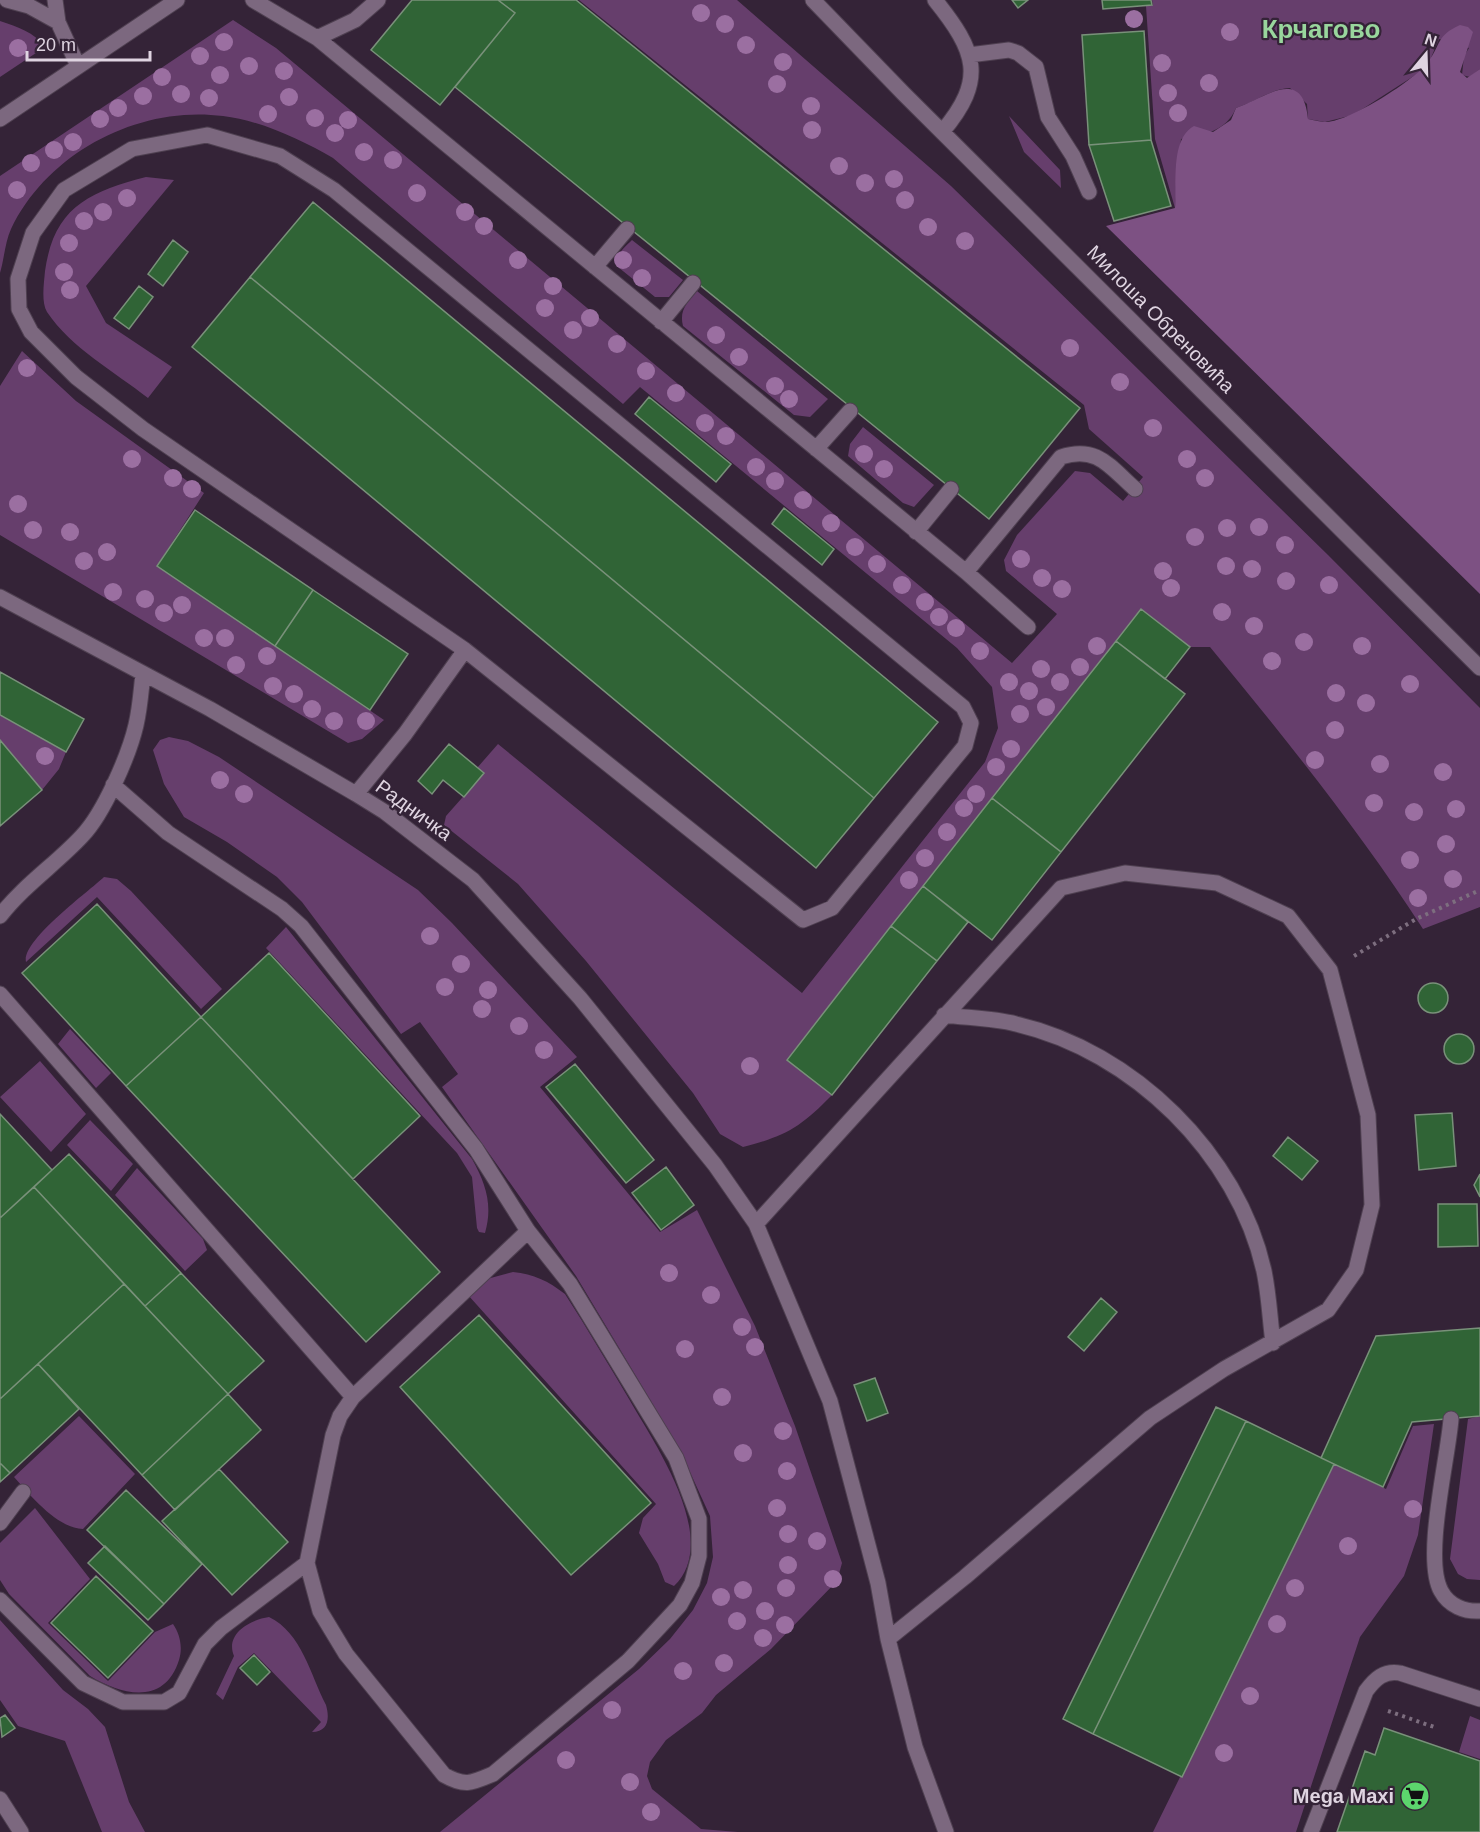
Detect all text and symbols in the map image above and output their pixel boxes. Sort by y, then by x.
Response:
district label: Крчагово [1262,14,1380,44]
scale bar [27,24,150,62]
north arrow [1396,24,1456,84]
text: N [1422,30,1439,50]
text: 20 m [36,35,76,55]
street label: Милоша Обреновића [1083,241,1240,398]
street label: Радничка [372,775,457,845]
supermarket icon: Mega Maxi [1399,1780,1431,1812]
place label: Mega Maxi [1293,1785,1394,1807]

